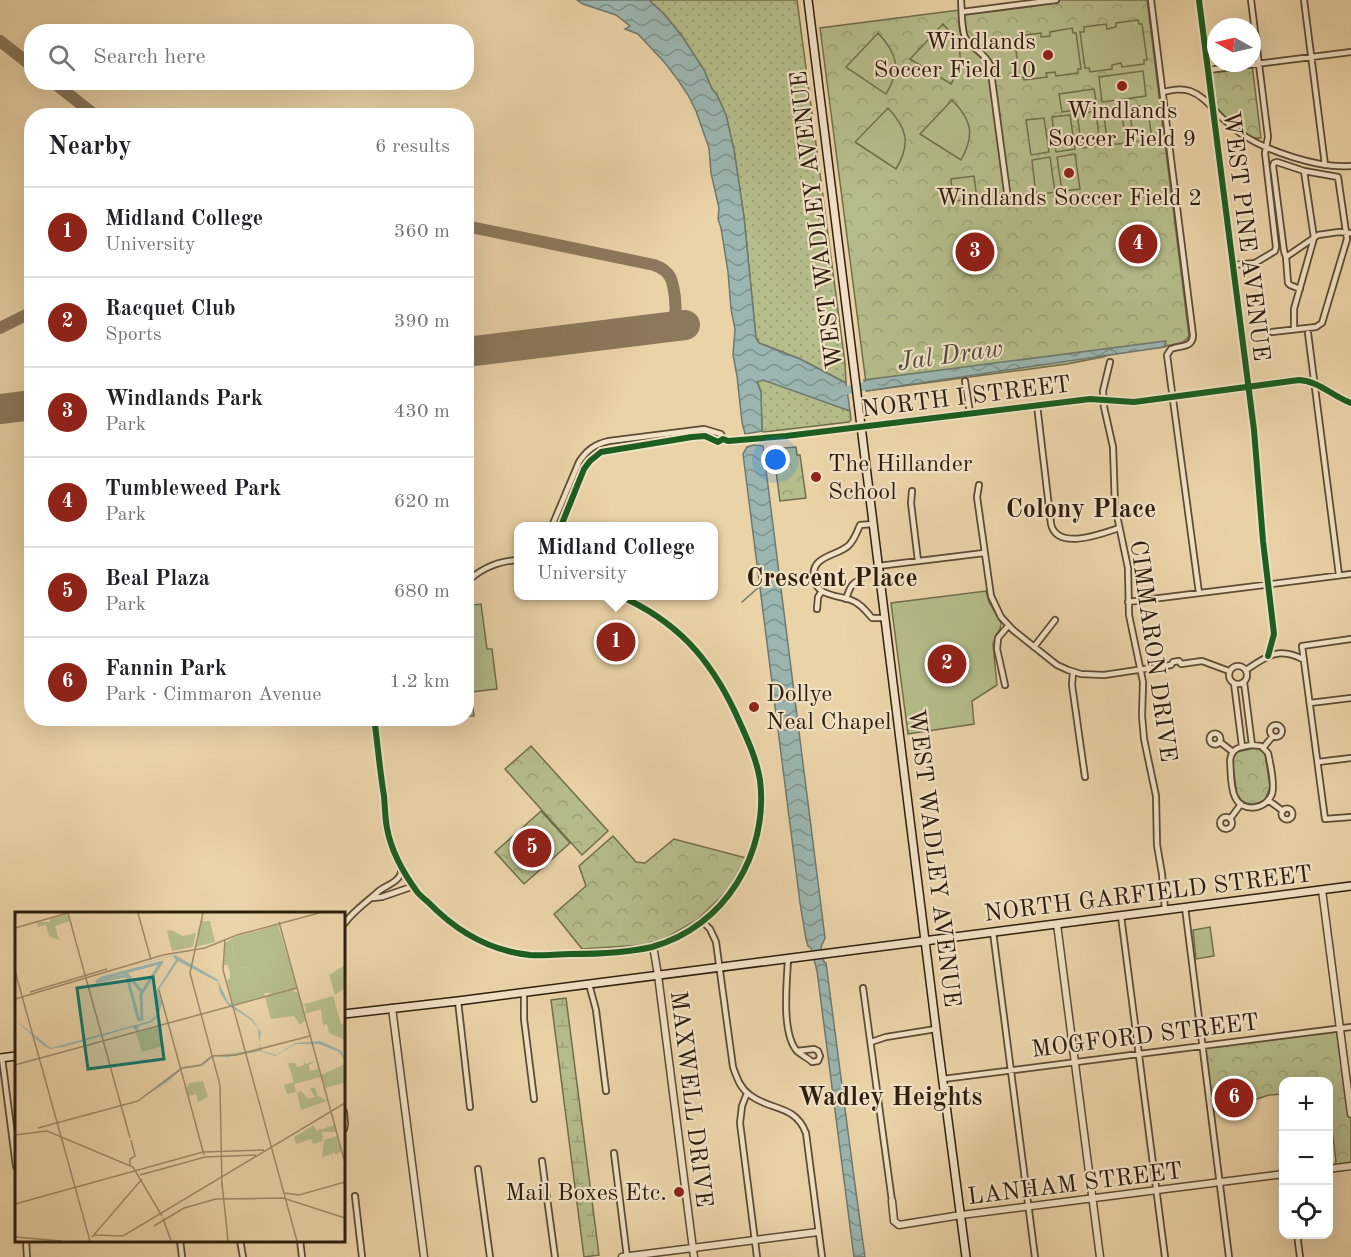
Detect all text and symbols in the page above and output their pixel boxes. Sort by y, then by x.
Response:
north arrow [1207,18,1261,72]
search box [24,24,474,90]
place label: Windlands Soccer Field 10 [873,31,1036,83]
icon: search [45,41,78,74]
text: Search here [93,46,206,68]
marker: Windlands Soccer Field 10 [1041,48,1055,62]
street label: WEST WADLEY AVENUE [788,69,848,370]
marker: Windlands Soccer Field 9 [1115,79,1129,93]
place label: Windlands Soccer Field 9 [1048,100,1196,152]
street label: WEST PINE AVENUE [1218,110,1272,363]
text: Nearby [48,134,132,160]
text: 6 results [375,137,450,157]
marker: Windlands Soccer Field 2 [1062,166,1076,180]
place label: Windlands Soccer Field 2 [936,187,1202,211]
text: Midland College [105,208,263,230]
text: 1 [62,222,73,242]
text: 360 m [394,222,450,242]
pin: 4 [1118,222,1158,266]
pin: 3 [956,230,994,274]
text: University [105,235,196,255]
text: Racquet Club [105,298,236,320]
text: 2 [62,312,73,332]
text: 390 m [394,312,450,332]
text: Sports [105,325,162,345]
water label: Jal Draw [896,336,1005,376]
street label: NORTH I STREET [860,373,1072,423]
text: Windlands Park [105,388,263,410]
text: 3 [62,402,73,422]
text: 430 m [394,402,450,422]
text: Park [105,415,146,435]
your location [761,445,790,474]
place label: The Hillander School [828,453,973,505]
marker: The Hillander School [809,470,823,484]
text: Tumbleweed Park [105,478,281,500]
text: 4 [62,492,73,512]
text: 620 m [394,492,450,512]
district label: Colony Place [1006,497,1156,523]
text: Park [105,505,146,525]
popup [514,522,718,600]
text: Midland College [537,537,695,559]
street label: CIMMARON DRIVE [1125,539,1179,764]
text: University [537,564,627,584]
district label: Crescent Place [746,566,918,592]
text: Beal Plaza [105,568,210,590]
text: 5 [62,582,73,602]
text: 680 m [394,582,450,602]
text: Park [105,595,146,615]
pin: 1 [596,620,636,664]
pin: 2 [928,642,966,686]
text: Fannin Park [105,658,227,680]
text: 6 [62,672,73,692]
text: 1.2 km [389,672,450,692]
place label: Dollye Neal Chapel [766,683,892,735]
text: Park · Cimmaron Avenue [105,685,321,705]
marker: Dollye Neal Chapel [747,700,761,714]
street label: WEST WADLEY AVENUE [903,708,963,1009]
pin: 5 [512,826,552,870]
street label: NORTH GARFIELD STREET [983,863,1314,927]
inset map [15,912,345,1242]
street label: MAXWELL DRIVE [665,990,715,1209]
street label: MOGFORD STREET [1030,1011,1261,1063]
pin: 6 [1214,1076,1254,1120]
map controls [1279,1077,1333,1239]
button: + [1279,1077,1333,1131]
district label: Wadley Heights [798,1085,982,1111]
button: − [1279,1131,1333,1185]
street label: LANHAM STREET [966,1160,1184,1210]
place label: Mail Boxes Etc. [505,1182,667,1206]
marker: Mail Boxes Etc. [672,1185,686,1199]
button: locate [1279,1185,1333,1239]

